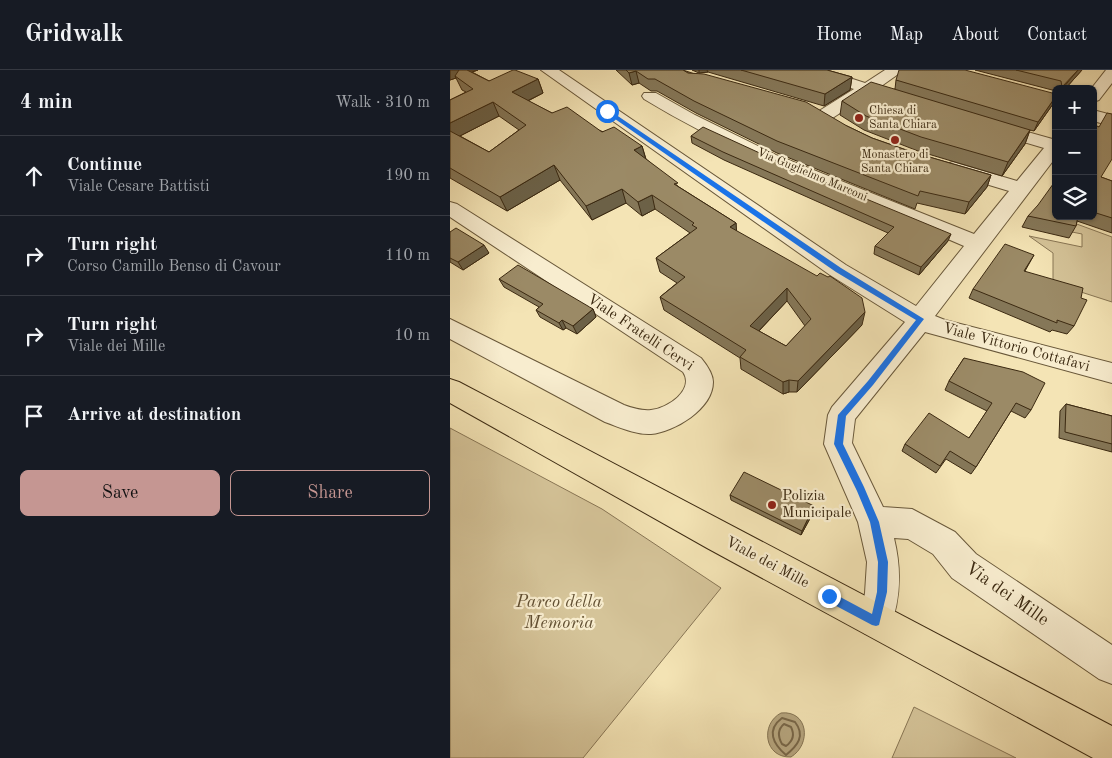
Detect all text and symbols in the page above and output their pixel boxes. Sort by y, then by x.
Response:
text: Gridwalk [25,23,123,47]
text: Home [816,26,862,44]
text: Map [890,26,923,44]
text: About [951,26,999,44]
text: Contact [1027,26,1087,44]
map controls [1052,85,1097,220]
button: + [1052,85,1097,130]
text: 4 min [20,92,73,113]
text: Walk · 310 m [335,95,430,111]
route start [596,100,619,123]
place label: Chiesa di Santa Chiara [869,105,937,131]
marker: Chiesa di Santa Chiara [853,112,865,124]
button: − [1052,130,1097,175]
marker: Monastero di Santa Chiara [889,134,901,146]
street label: Via Guglielmo Marconi [755,146,869,204]
place label: Monastero di Santa Chiara [861,149,929,175]
text: Continue [67,156,142,175]
icon: ahead [20,162,48,190]
text: 190 m [385,168,430,184]
button: layers [1052,175,1097,220]
text: Viale Cesare Battisti [67,179,210,195]
text: Turn right [67,236,157,255]
icon: right [20,242,48,270]
text: 110 m [385,248,430,264]
text: Corso Camillo Benso di Cavour [67,259,281,275]
street label: Viale Fratelli Cervi [584,292,696,374]
text: Turn right [67,316,157,335]
street label: Viale Vittorio Cottafavi [941,321,1091,375]
icon: right [20,322,48,350]
text: 10 m [394,328,430,344]
text: Viale dei Mille [67,339,165,355]
icon: arrive [20,402,48,430]
text: Arrive at destination [67,406,241,425]
button: Save [20,470,220,516]
button: Share [230,470,430,516]
place label: Polizia Municipale [782,489,852,521]
marker: Polizia Municipale [766,499,778,511]
street label: Viale dei Mille [723,535,811,591]
street label: Via dei Mille [962,559,1052,629]
route end [818,585,841,608]
park label: Parco della Memoria [515,593,603,632]

